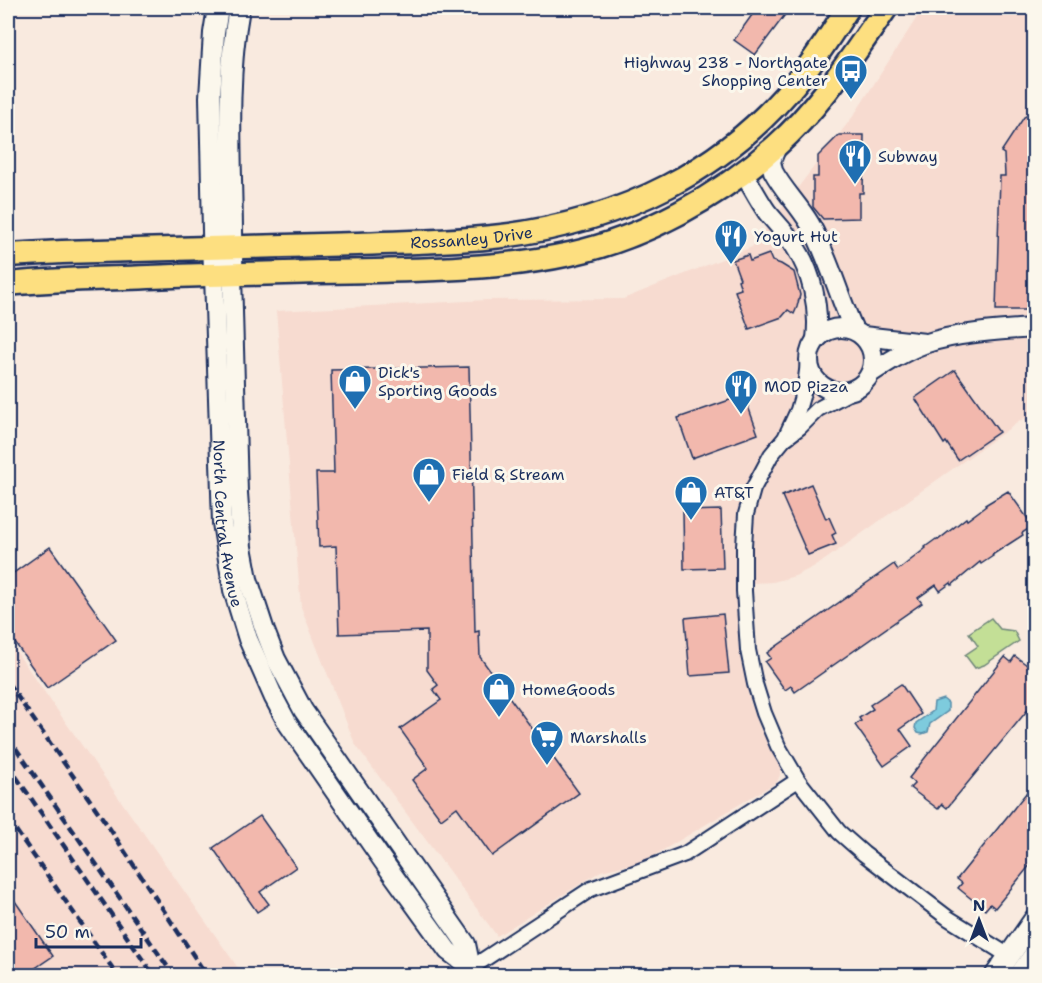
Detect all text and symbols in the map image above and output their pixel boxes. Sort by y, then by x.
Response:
place label: Highway 238 - Northgate Shopping Center [624,52,828,91]
bus stop icon: Highway 238 - Northgate Shopping Center [833,53,869,100]
restaurant icon: Subway [837,138,873,185]
place label: Subway [878,146,938,167]
restaurant icon: Yogurt Hut [713,218,749,265]
street label: Rossanley Drive [410,221,534,253]
place label: Yogurt Hut [754,226,838,247]
place label: Dick's Sporting Goods [378,362,498,401]
shop icon: Dick's Sporting Goods [337,363,373,410]
restaurant icon: MOD Pizza [723,368,759,415]
place label: MOD Pizza [764,376,848,397]
street label: North Central Avenue [208,439,248,610]
shop icon: Field & Stream [411,456,447,503]
place label: Field & Stream [452,464,565,485]
shop icon: AT&T [673,474,709,521]
place label: AT&T [714,482,754,503]
shop icon: HomeGoods [481,671,517,718]
place label: HomeGoods [522,679,615,700]
supermarket icon: Marshalls [529,719,565,766]
place label: Marshalls [570,727,647,748]
north arrow [949,890,1009,950]
text: N [973,895,985,916]
scale bar [36,911,141,949]
text: 50 m [45,920,90,944]

